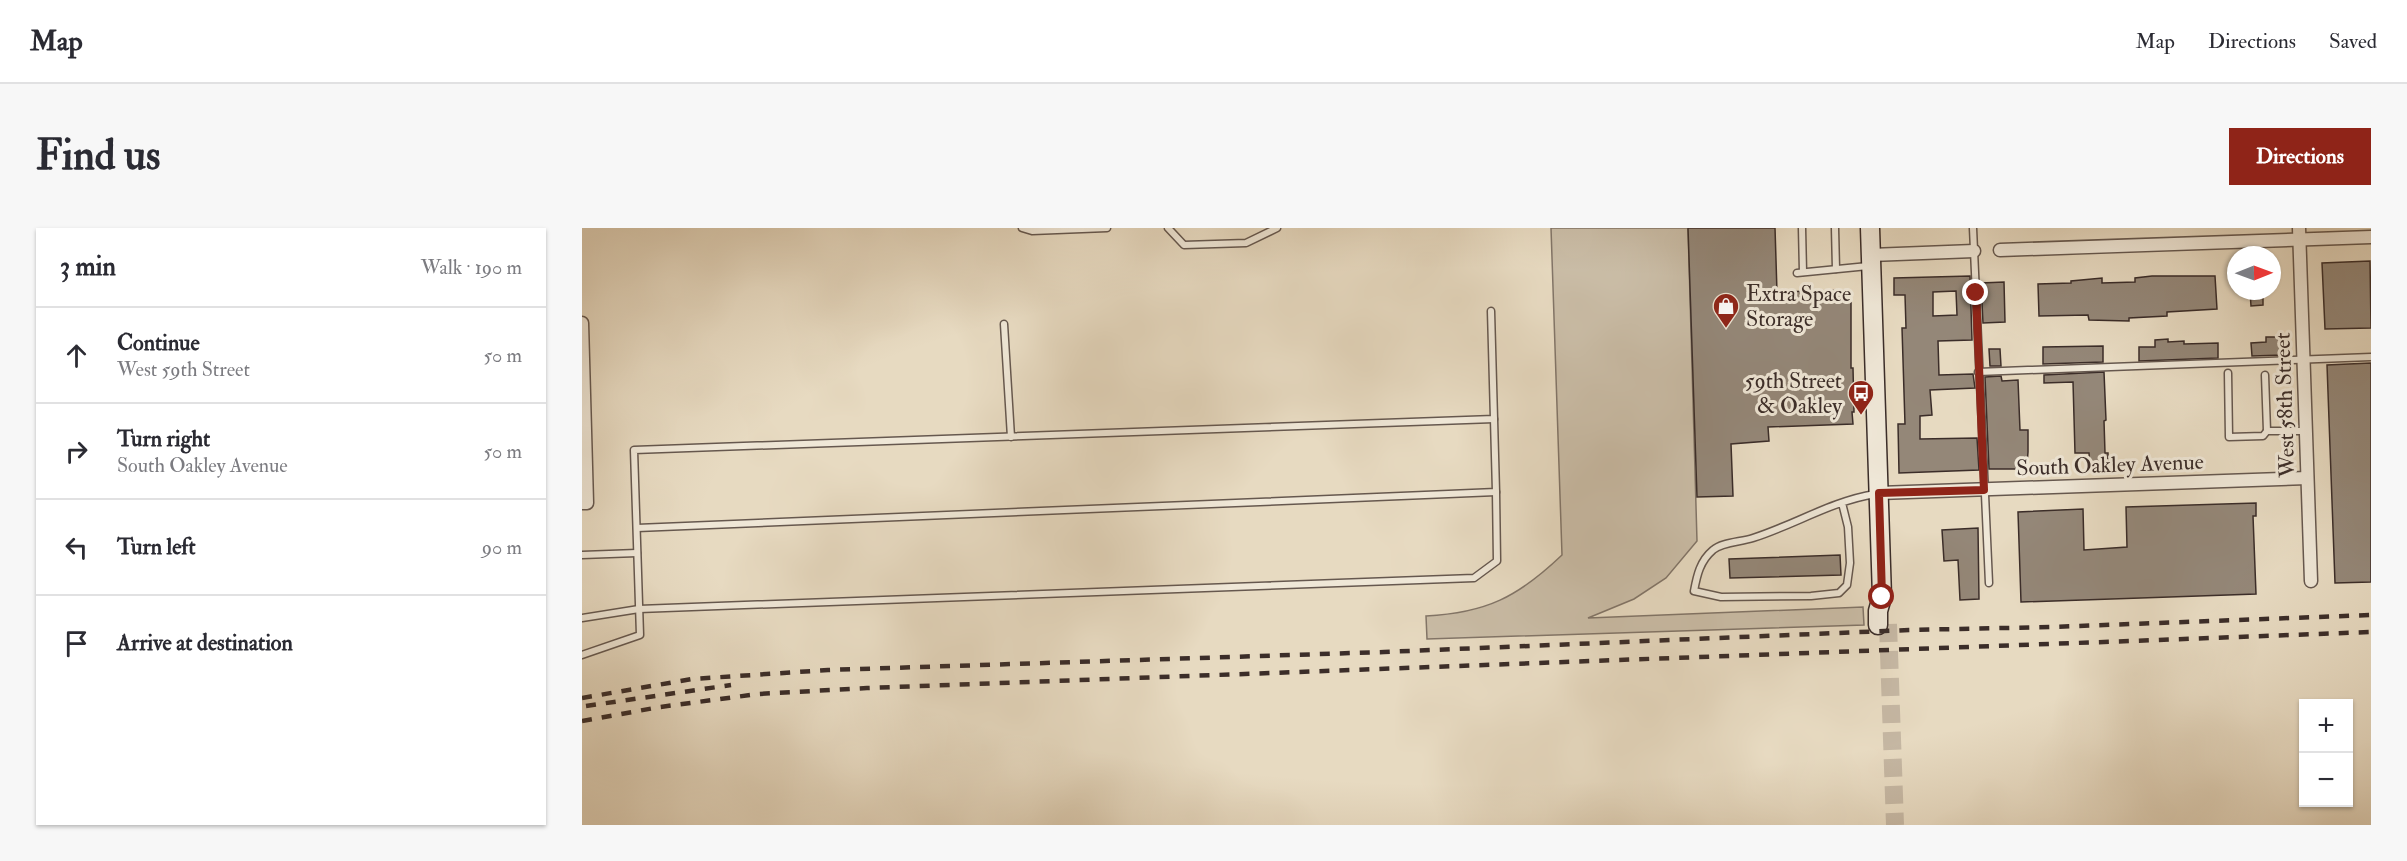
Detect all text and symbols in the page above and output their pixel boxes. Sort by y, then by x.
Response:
text: Map [30,24,83,59]
text: Map [2135,28,2175,55]
text: Directions [2208,28,2296,55]
text: Saved [2329,28,2377,55]
button: Directions [2229,128,2371,185]
text: Find us [36,130,160,182]
north arrow [2227,246,2281,300]
text: 3 min [60,251,116,283]
text: Walk · 190 m [421,255,522,280]
route end [1962,279,1988,305]
place label: Extra Space Storage [1746,280,1851,333]
shop icon: Extra Space Storage [1711,291,1741,329]
text: Continue [117,329,200,357]
street label: West 58th Street [2268,332,2302,479]
icon: ahead [60,339,93,372]
text: 50 m [483,343,522,368]
text: West 59th Street [117,357,250,382]
place label: 59th Street & Oakley [1745,367,1842,420]
bus stop icon: 59th Street & Oakley [1846,378,1876,416]
text: Turn right [117,425,210,453]
icon: right [60,435,93,468]
text: 50 m [483,439,522,464]
street label: South Oakley Avenue [2016,448,2204,482]
text: South Oakley Avenue [117,453,288,478]
icon: left [60,531,93,564]
text: Turn left [117,533,196,561]
text: 90 m [482,535,522,560]
route start [1868,583,1894,609]
icon: arrive [60,627,93,660]
text: Arrive at destination [117,629,293,657]
map controls [2299,699,2353,807]
button: + [2299,699,2353,753]
button: − [2299,753,2353,807]

